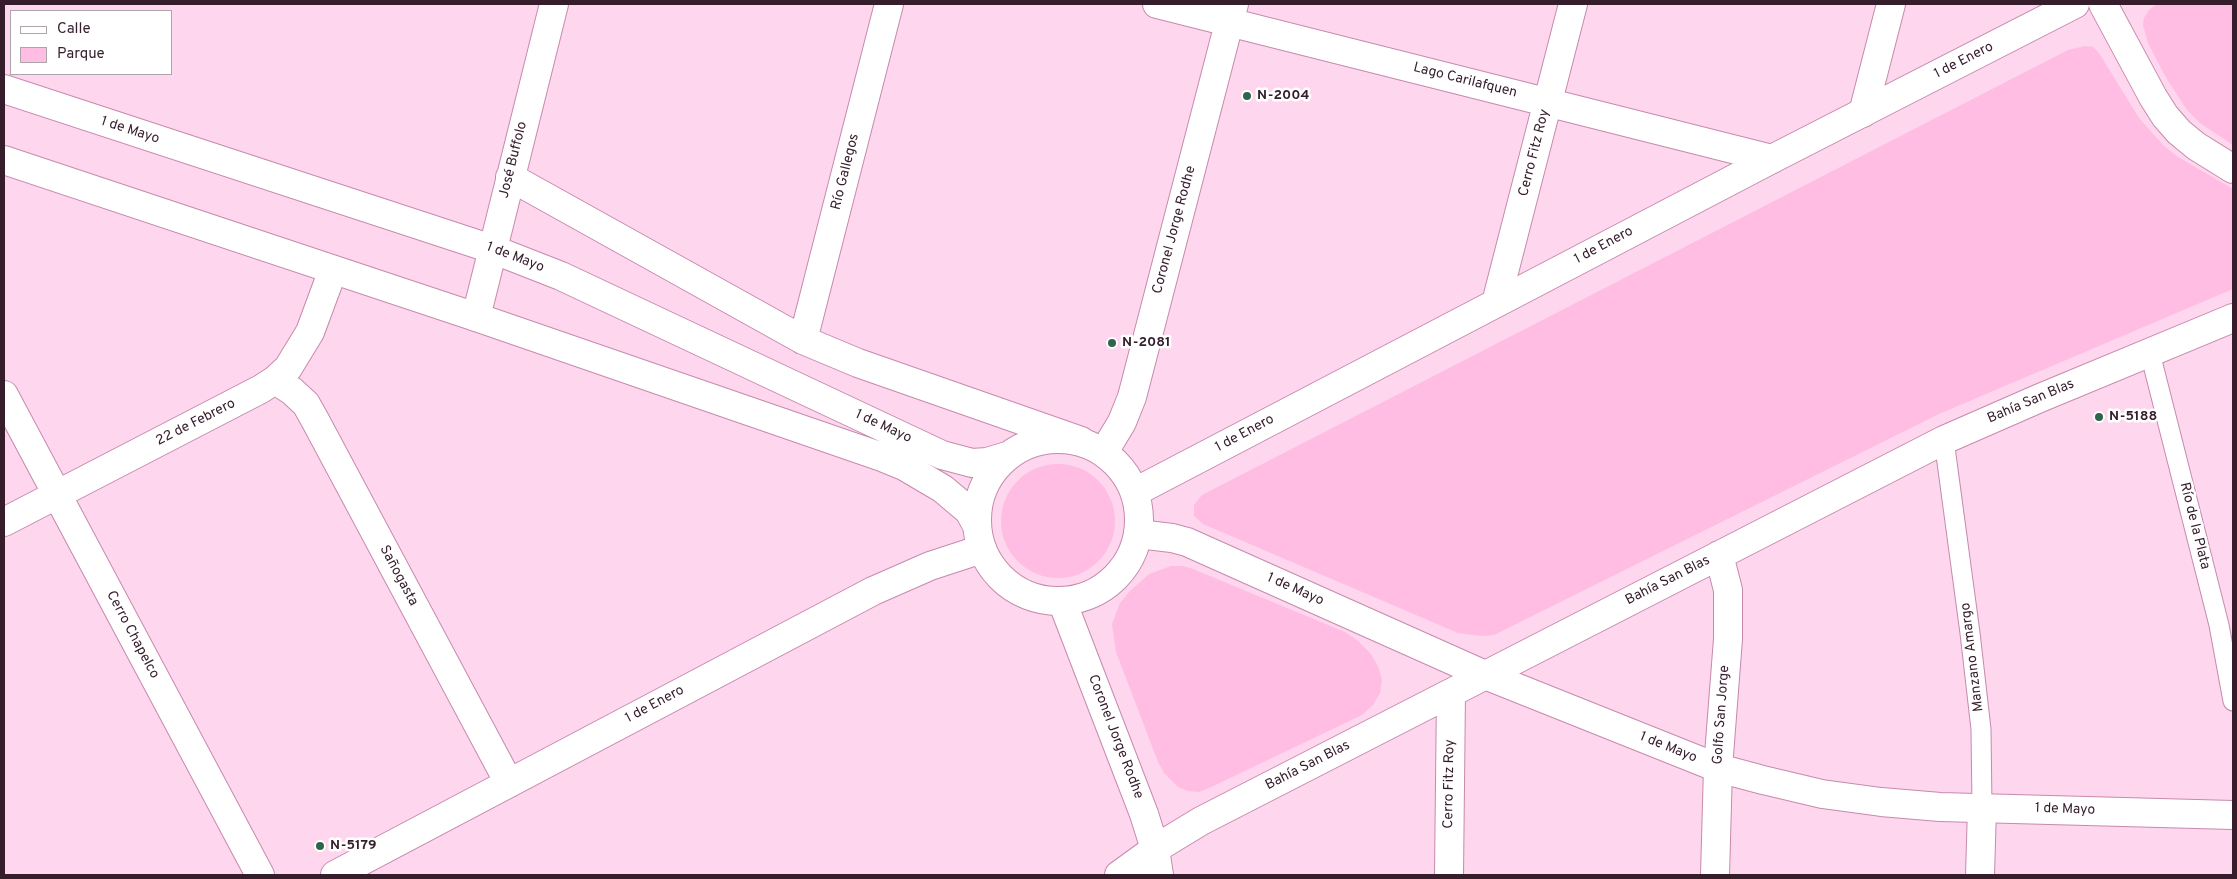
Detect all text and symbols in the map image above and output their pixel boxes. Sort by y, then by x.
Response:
legend [10,10,172,75]
text: Calle [57,20,91,39]
street label: 1 de Enero [1932,39,1996,83]
text: Parque [57,45,105,64]
street label: Lago Carilafquen [1411,60,1519,102]
place label: N-2004 [1257,88,1310,104]
marker: N-2004 [1241,90,1253,102]
street label: Cerro Fitz Roy [1516,108,1554,198]
street label: 1 de Mayo [99,114,161,148]
street label: José Buffolo [496,120,532,200]
street label: Río Gallegos [828,132,864,212]
street label: Coronel Jorge Rodhe [1150,164,1200,296]
street label: 1 de Enero [1572,224,1636,268]
street label: 1 de Mayo [484,239,546,277]
place label: N-2081 [1122,335,1171,351]
marker: N-2081 [1106,337,1118,349]
street label: Bahía San Blas [1985,376,2077,428]
street label: 22 de Febrero [153,396,239,450]
street label: 1 de Mayo [852,407,914,447]
place label: N-5188 [2109,409,2157,425]
marker: N-5188 [2093,411,2105,423]
street label: 1 de Enero [1213,412,1277,456]
street label: Río de la Plata [2175,481,2213,571]
street label: Sañogasta [375,543,421,609]
street label: Bahía San Blas [1623,552,1713,610]
street label: 1 de Mayo [1264,570,1326,610]
street label: Cerro Chapelco [102,588,162,682]
street label: Manzano Amargo [1958,601,1988,713]
street label: Golfo San Jorge [1710,665,1734,765]
street label: Coronel Jorge Rodhe [1084,672,1146,802]
street label: 1 de Enero [623,683,687,727]
street label: 1 de Mayo [1637,729,1699,767]
street label: Bahía San Blas [1263,737,1353,795]
street label: Cerro Fitz Roy [1441,739,1459,829]
street label: 1 de Mayo [2034,801,2096,819]
place label: N-5179 [330,838,377,854]
marker: N-5179 [314,840,326,852]

